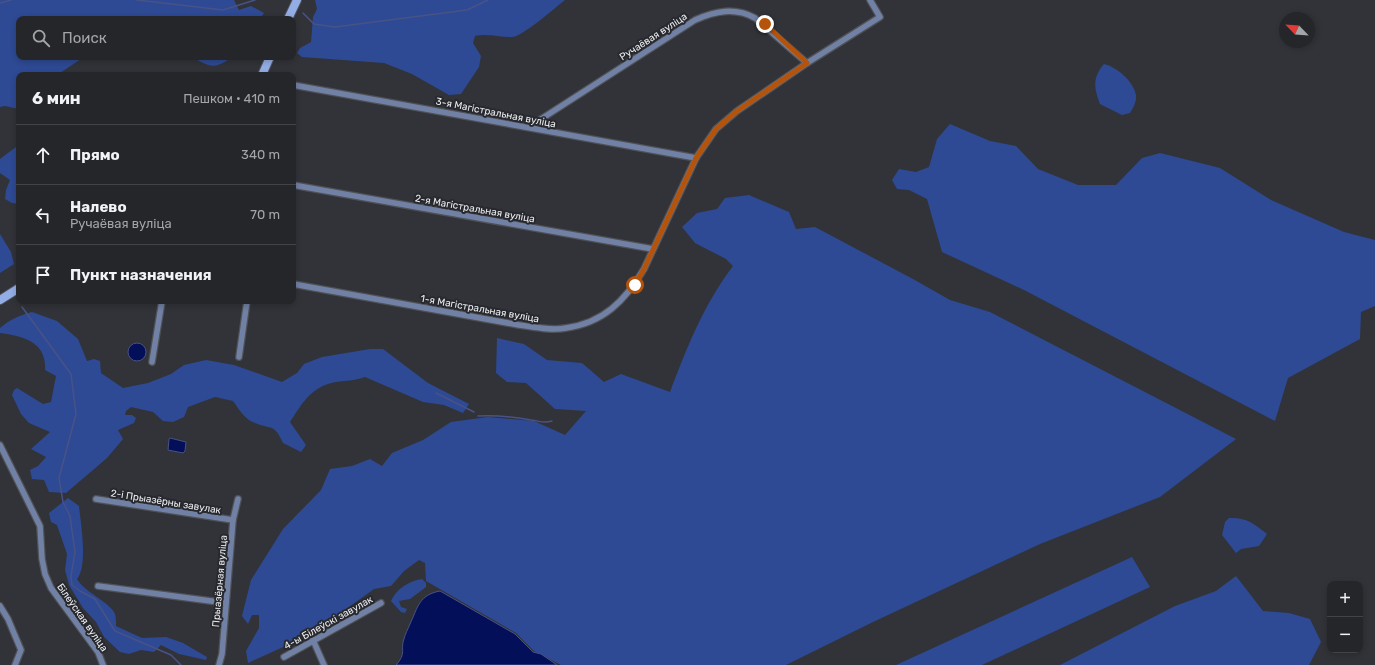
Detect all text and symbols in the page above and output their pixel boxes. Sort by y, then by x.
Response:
street label: Ручаёвая вуліца [617,10,690,63]
north arrow [1279,12,1315,48]
route end [756,15,774,33]
search box [16,16,296,60]
icon: search [30,27,52,49]
text: Поиск [62,29,107,47]
text: 6 мин [32,88,81,108]
text: Пешком · 410 m [183,91,280,106]
street label: 3-я Магістральная вуліца [435,95,557,131]
icon: ahead [32,144,54,166]
text: Прямо [70,146,120,164]
text: 340 m [241,147,280,162]
street label: 2-я Магістральная вуліца [414,193,536,225]
text: Налево [70,198,127,216]
icon: left [32,204,54,226]
text: 70 m [250,207,280,222]
text: Ручаёвая вуліца [70,216,172,231]
icon: arrive [32,264,54,286]
text: Пункт назначения [70,266,212,284]
route start [626,276,644,294]
street label: 1-я Магістральная вуліца [420,293,540,325]
street label: 2-і Прыазёрны завулак [110,487,222,517]
street label: Прыазёрная вуліца [210,534,230,628]
street label: Білеўская вуліца [54,581,110,654]
map controls [1327,581,1363,653]
button: + [1327,581,1363,617]
street label: 4-ы Білеўскі завулак [282,593,376,652]
button: − [1327,617,1363,653]

